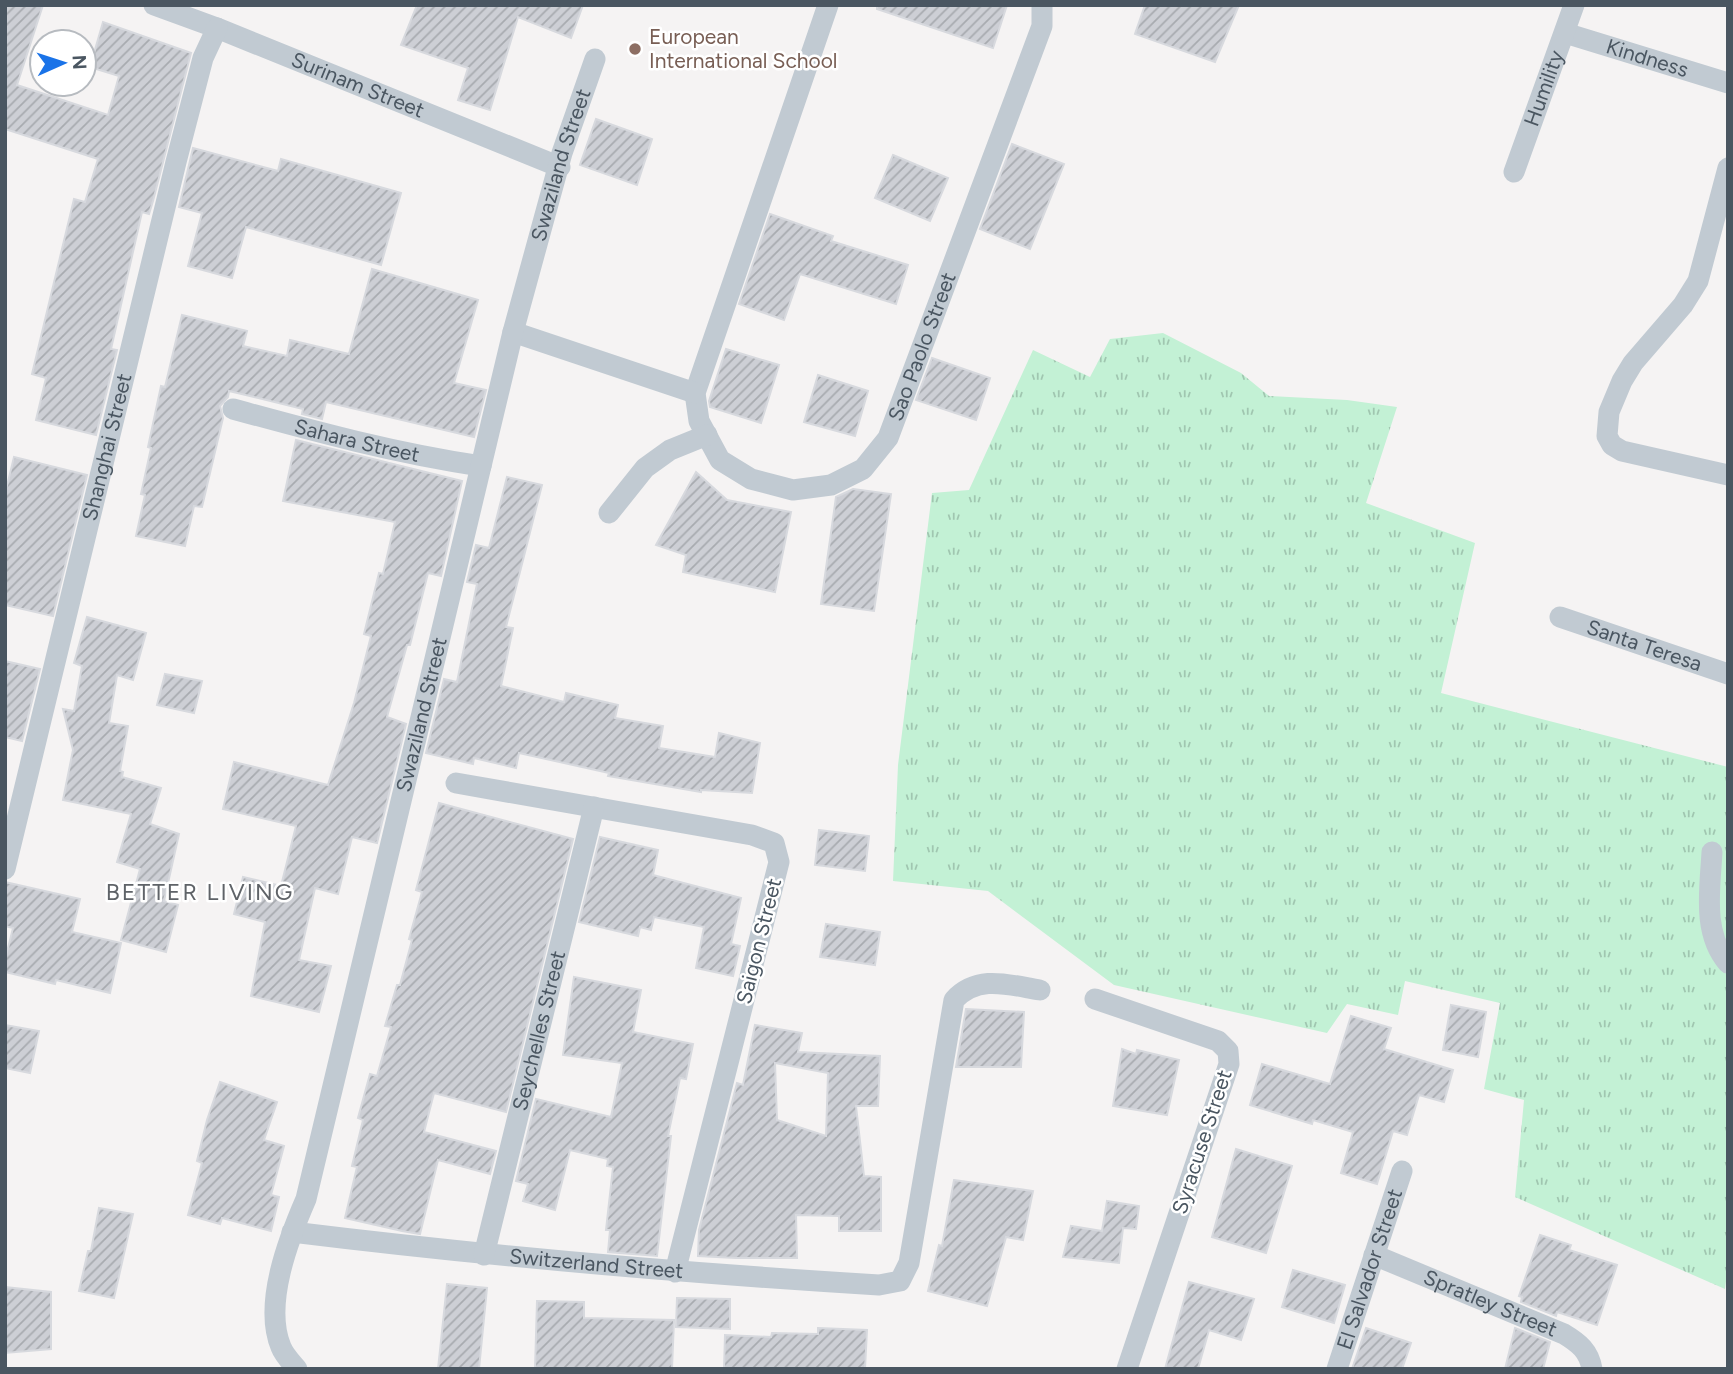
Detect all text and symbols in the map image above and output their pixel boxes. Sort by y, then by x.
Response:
place label: European International School [649,24,837,73]
north arrow [28,28,98,98]
street label: Kindness [1603,33,1691,82]
marker: European International School [627,41,643,57]
street label: Surinam Street [288,47,428,123]
street label: Humility [1519,47,1569,129]
text: N [68,54,91,70]
street label: Swaziland Street [525,85,596,244]
street label: Sao Paolo Street [883,269,961,424]
street label: Shanghai Street [77,371,136,523]
street label: Sahara Street [292,413,422,467]
street label: Santa Teresa [1584,614,1705,676]
street label: Swaziland Street [391,634,452,794]
street label: Saigon Street [731,875,786,1006]
district label: BETTER LIVING [106,878,294,906]
street label: Seychelles Street [507,948,570,1113]
street label: Syracuse Street [1166,1067,1237,1217]
street label: El Salvador Street [1331,1186,1407,1353]
street label: Switzerland Street [508,1243,684,1283]
street label: Spratley Street [1420,1264,1561,1342]

